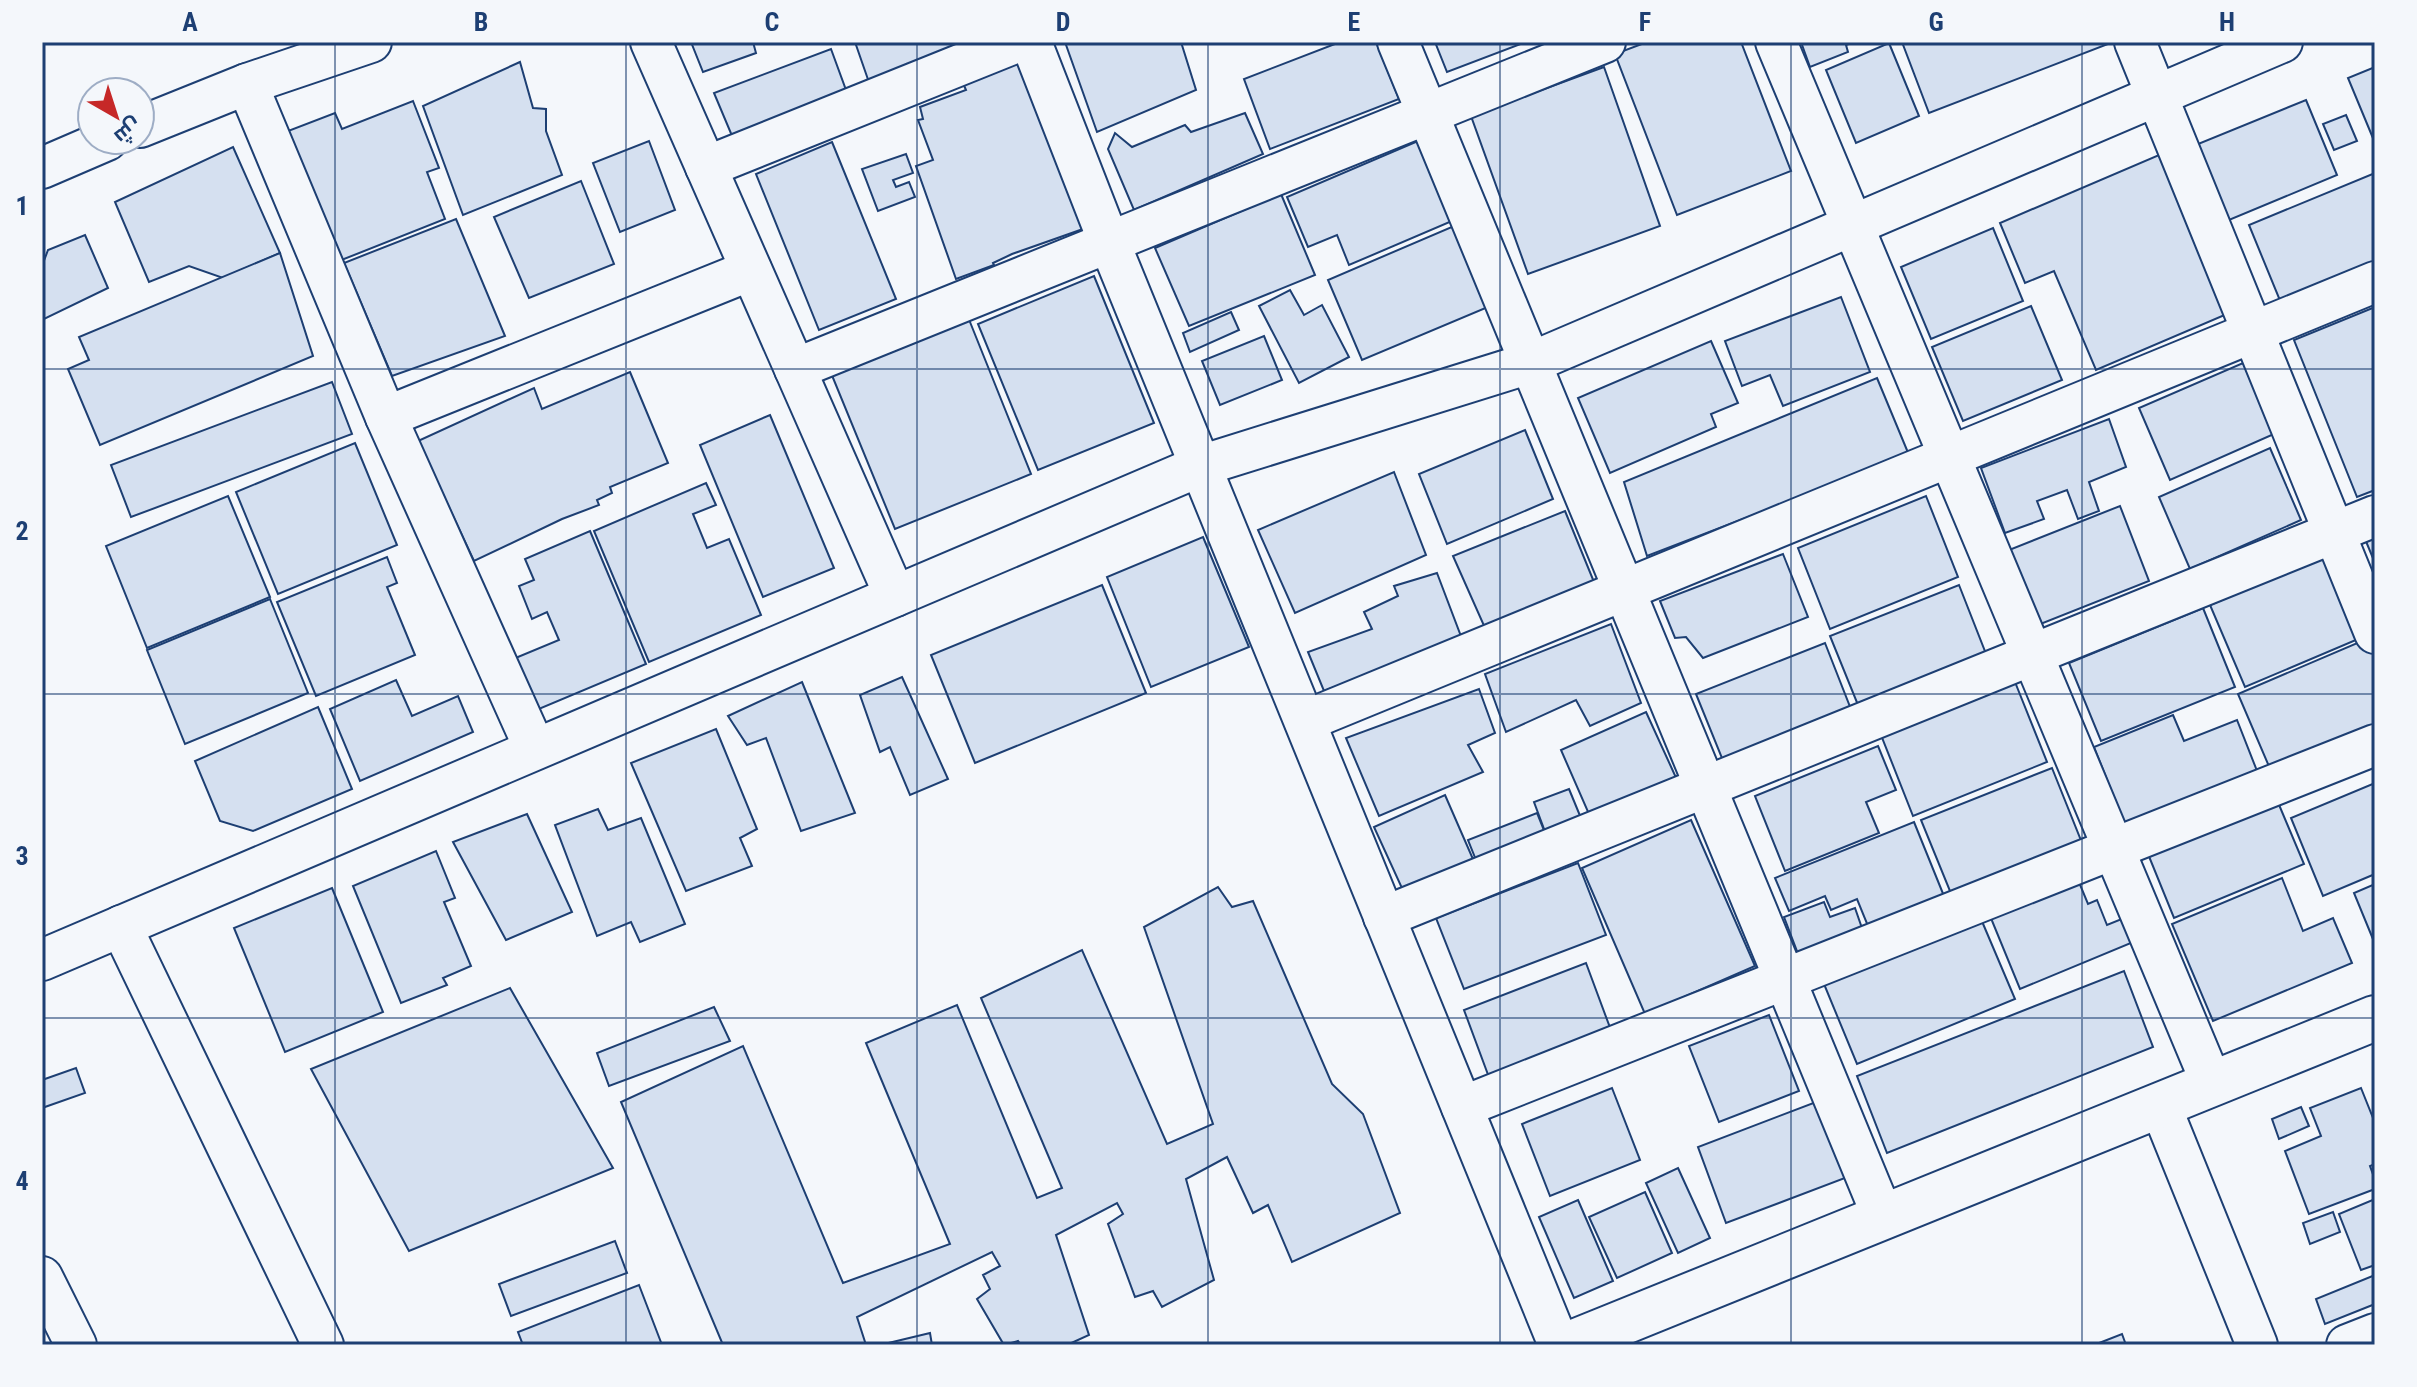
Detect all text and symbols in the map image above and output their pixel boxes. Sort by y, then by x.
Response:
text: A [182,7,198,37]
text: B [474,7,488,37]
text: C [765,7,780,37]
text: D [1056,7,1070,37]
text: E [1348,7,1361,37]
text: F [1639,7,1651,37]
text: G [1928,7,1944,37]
text: H [2219,7,2235,37]
north arrow [76,76,156,156]
text: ش [109,112,147,150]
text: 1 [15,191,29,221]
text: 2 [15,516,29,546]
text: 3 [15,841,29,871]
text: 4 [15,1166,29,1196]

